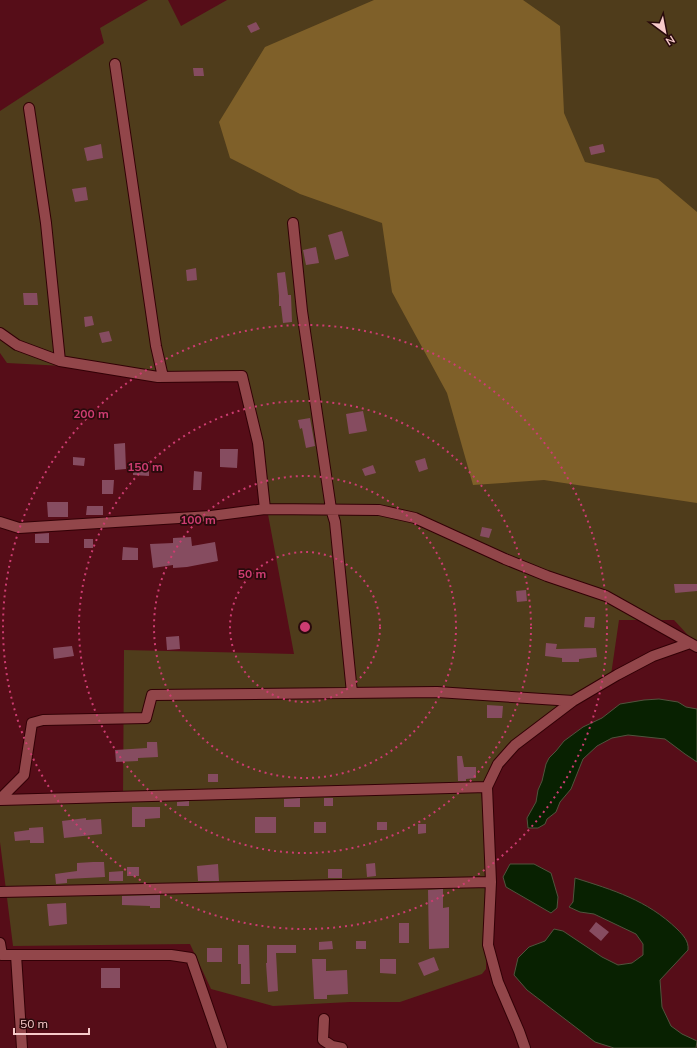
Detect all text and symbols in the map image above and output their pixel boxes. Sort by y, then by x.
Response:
north arrow [645,12,685,52]
text: N [663,32,678,49]
text: 200 m [73,406,109,421]
text: 150 m [127,459,163,474]
text: 100 m [180,512,216,527]
text: 50 m [238,566,266,581]
centre of rings [298,620,312,634]
scale bar [14,1010,89,1036]
text: 50 m [20,1016,48,1031]

